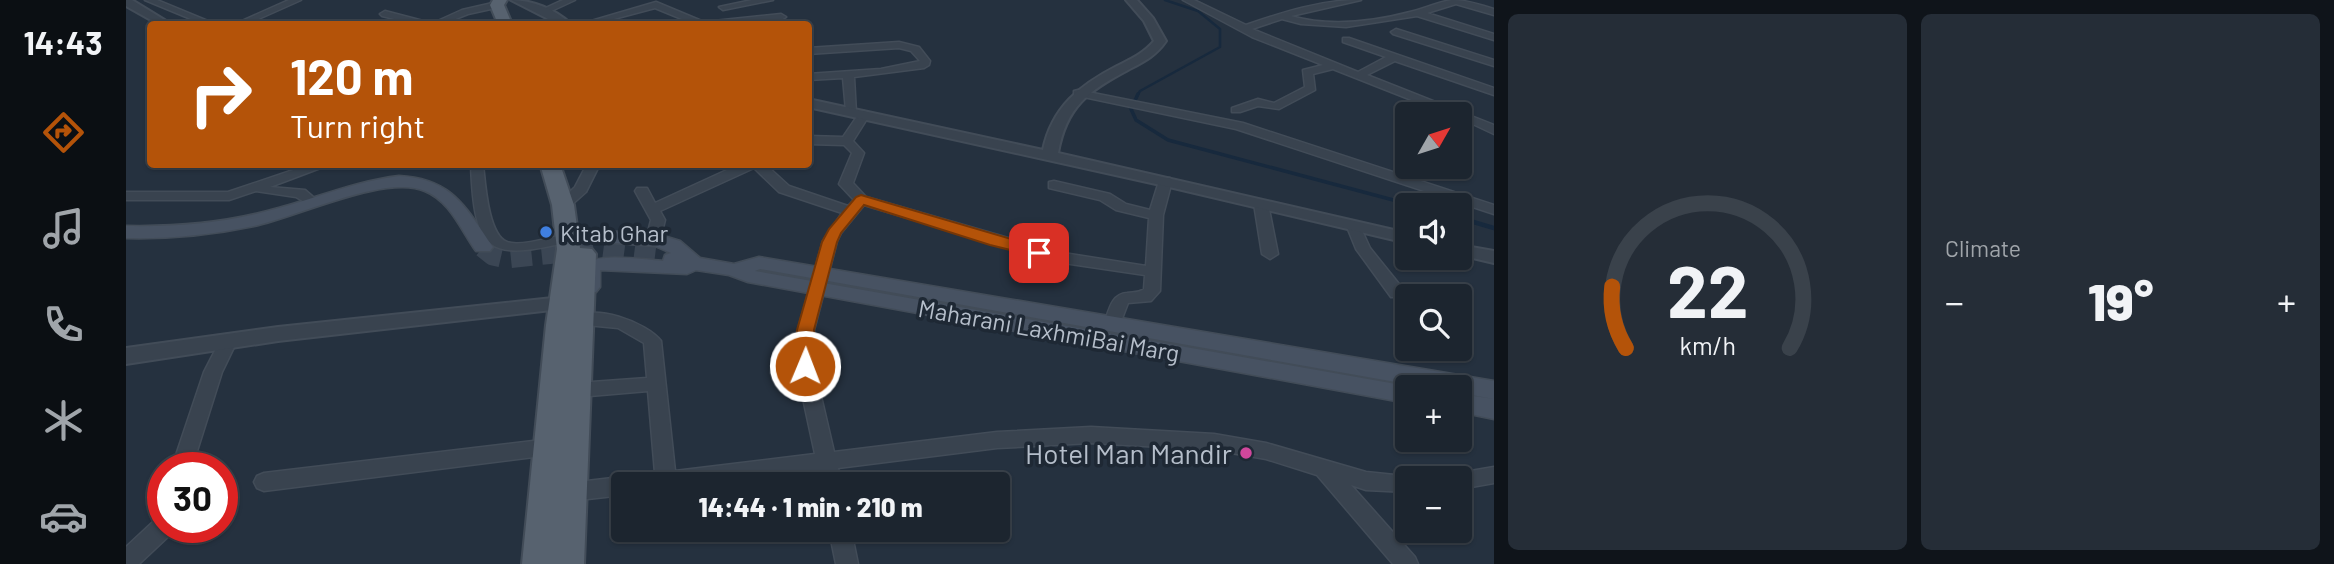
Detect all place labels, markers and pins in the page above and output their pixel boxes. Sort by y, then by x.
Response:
place label: Kitab Ghar [560,218,669,247]
pin [1009,223,1069,283]
marker: Kitab Ghar [538,224,554,240]
place label: Hotel Man Mandir [1025,436,1232,470]
marker: Hotel Man Mandir [1238,445,1254,461]

